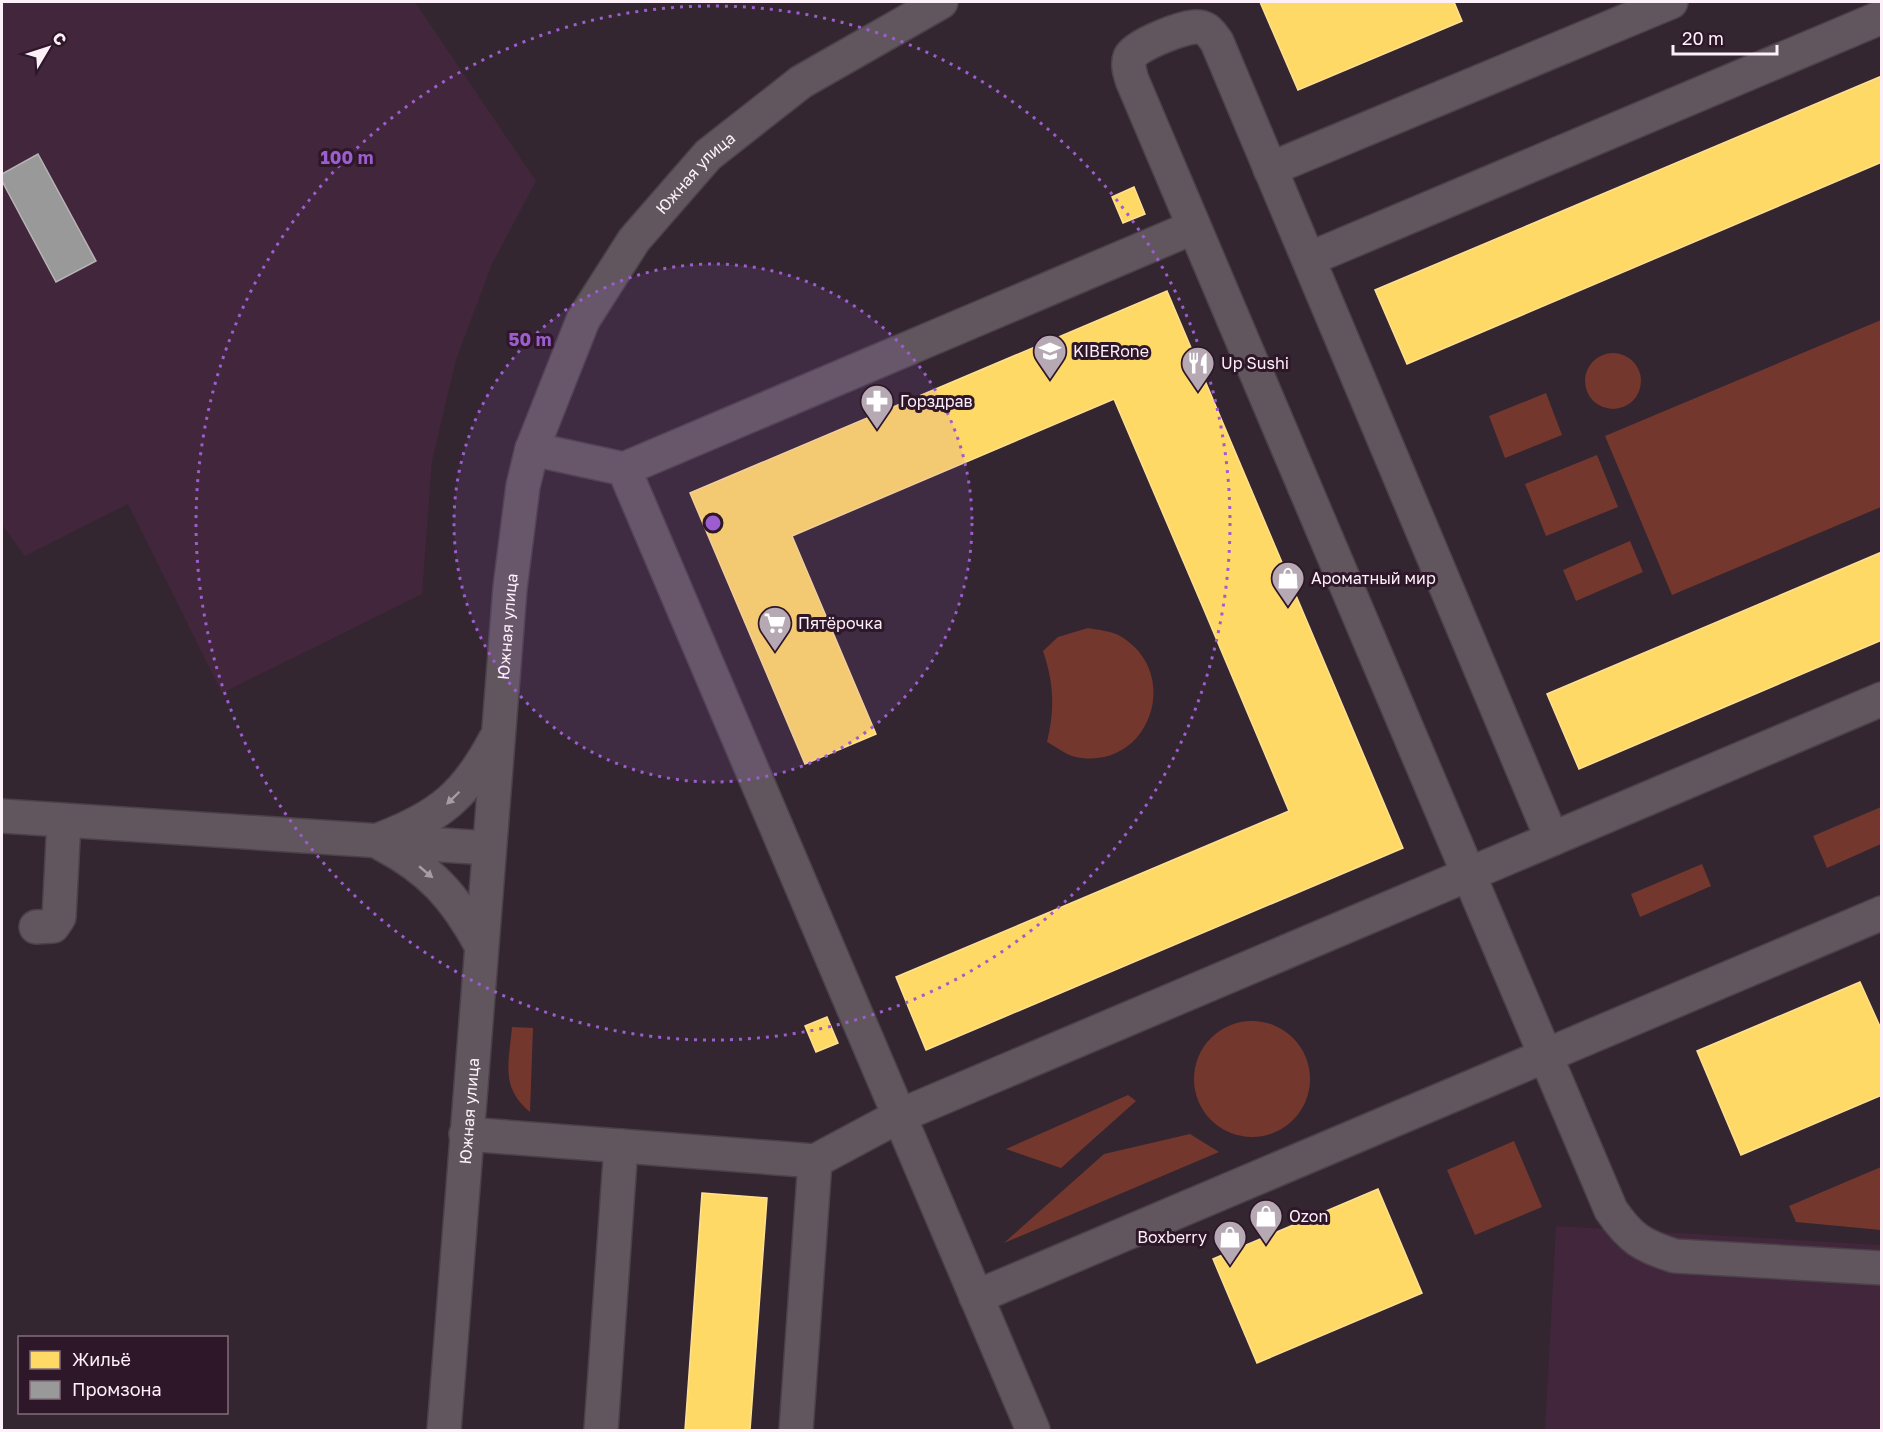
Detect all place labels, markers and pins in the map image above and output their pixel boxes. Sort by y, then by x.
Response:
school or university icon: KIBERone [1032,333,1068,380]
place label: KIBERone [1073,341,1149,361]
restaurant icon: Up Sushi [1180,345,1216,392]
place label: Up Sushi [1221,353,1289,373]
pharmacy icon: Горздрав [859,383,895,430]
place label: Горздрав [900,391,973,411]
centre of rings [703,513,723,533]
shop icon: Ароматный мир [1270,560,1306,607]
place label: Ароматный мир [1311,568,1436,588]
supermarket icon: Пятёрочка [757,605,793,652]
place label: Пятёрочка [798,613,882,633]
shop icon: Ozon [1248,1198,1284,1245]
place label: Ozon [1289,1206,1328,1226]
shop icon: Boxberry [1212,1219,1248,1266]
place label: Boxberry [1137,1227,1207,1247]

